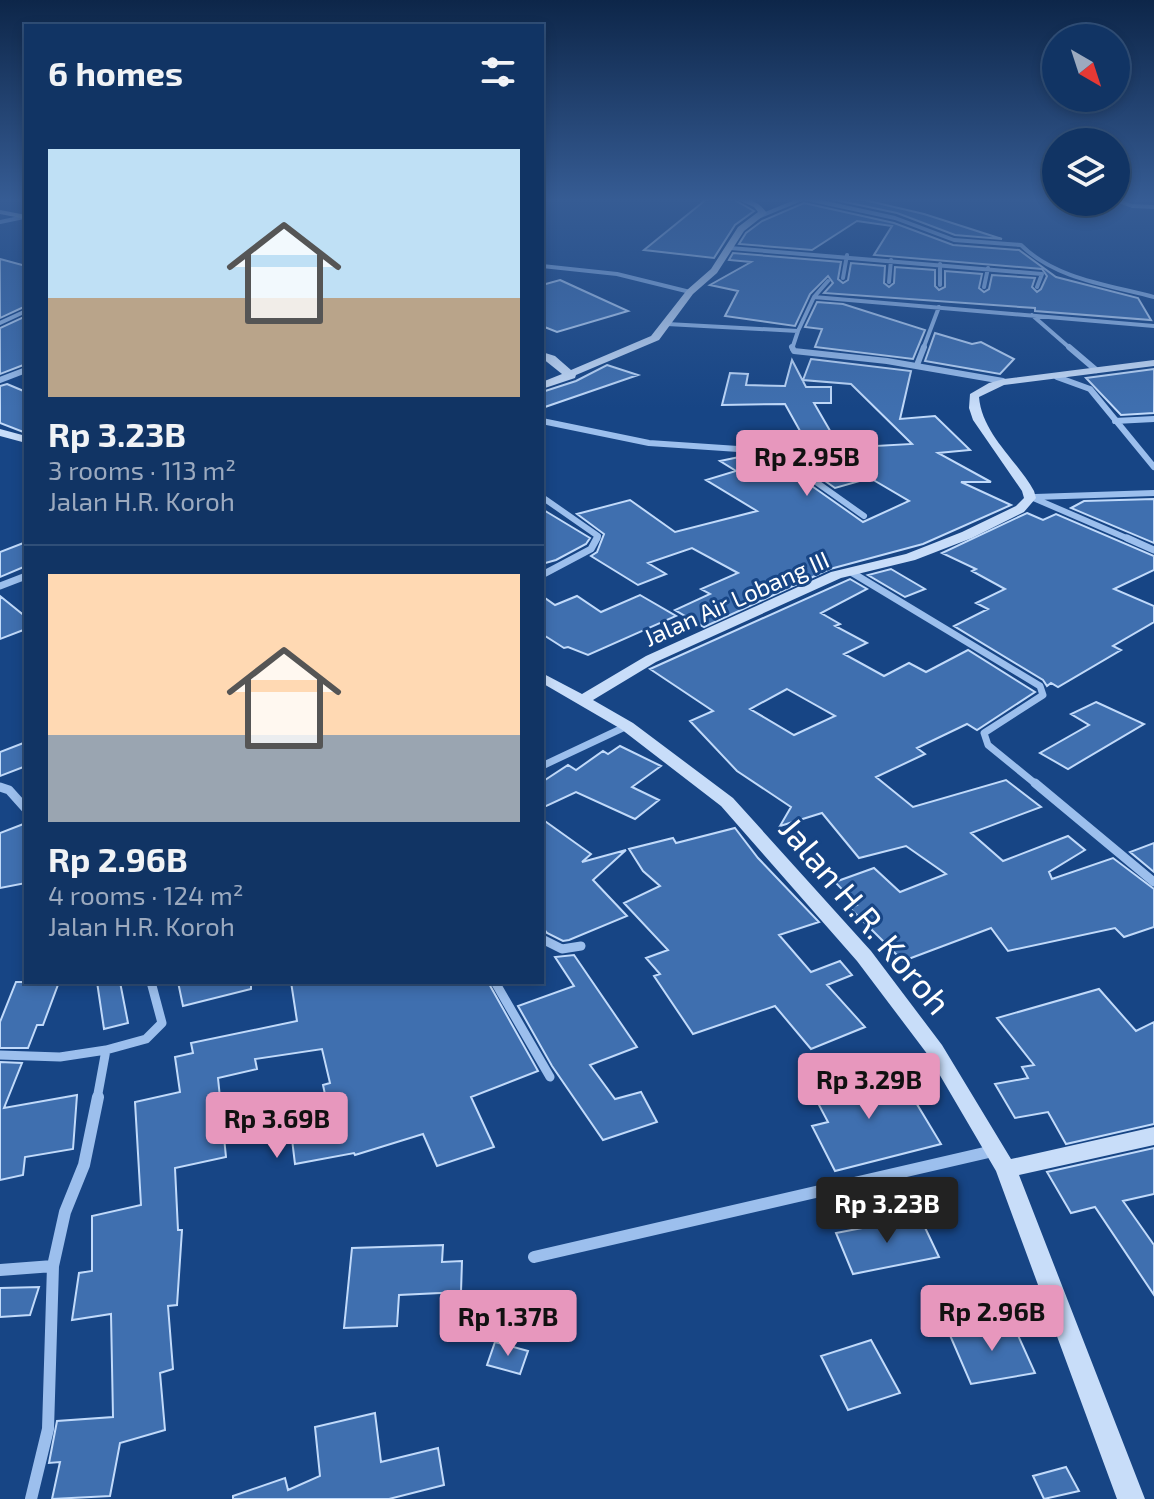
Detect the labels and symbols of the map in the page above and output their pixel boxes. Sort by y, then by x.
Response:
north arrow [1042,24,1130,112]
pin: Rp 2.95B [724,430,890,498]
street label: Jalan Air Lobang III [639,544,833,652]
street label: Jalan H.R. Koroh [772,808,960,1022]
pin: Rp 3.29B [786,1053,952,1121]
pin: Rp 3.69B [194,1092,360,1160]
pin: Rp 3.23B [804,1177,970,1245]
pin: Rp 2.96B [909,1285,1075,1353]
pin: Rp 1.37B [425,1290,591,1358]

